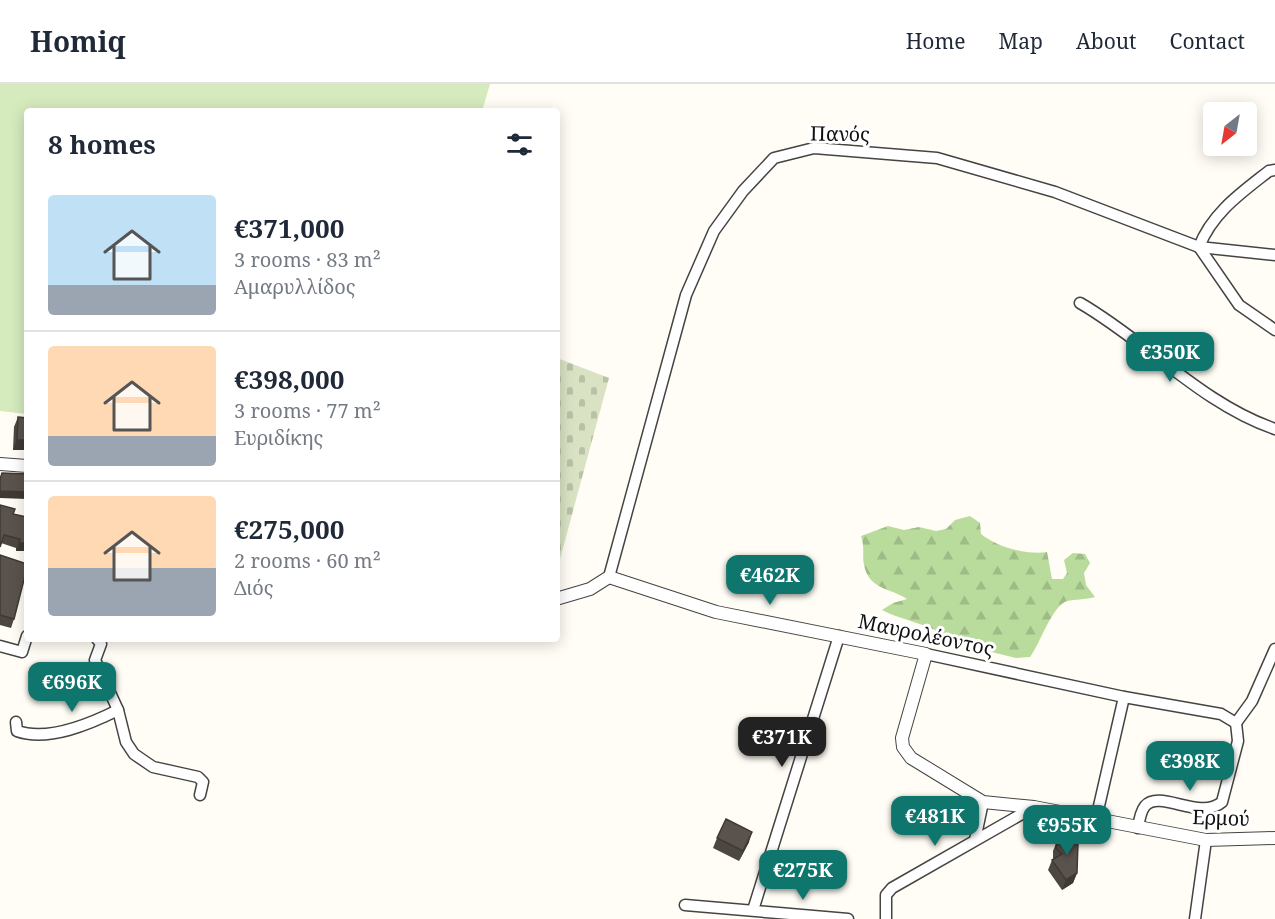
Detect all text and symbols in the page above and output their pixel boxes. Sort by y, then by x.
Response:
text: Homiq [30,22,126,60]
text: Home [906,27,966,55]
text: Map [999,27,1043,55]
text: About [1076,27,1137,55]
text: Contact [1170,27,1245,55]
north arrow [1203,102,1257,156]
map controls [1203,102,1257,156]
street label: Πανός [810,119,870,148]
text: 8 homes [48,126,156,162]
icon: filters [503,128,536,161]
text: €371,000 [234,210,344,246]
icon: home [96,219,168,291]
text: 3 rooms · 83 m² [234,246,381,273]
text: Αμαρυλλίδος [234,273,355,300]
pin: €350K [1128,332,1212,383]
text: €350K [1140,338,1200,365]
text: €398,000 [234,361,344,397]
icon: home [96,370,168,442]
text: 3 rooms · 77 m² [234,397,381,424]
text: Ευριδίκης [234,424,323,451]
text: €275,000 [234,511,344,547]
icon: home [96,520,168,592]
text: 2 rooms · 60 m² [234,547,381,574]
pin: €462K [728,555,812,606]
text: €462K [740,561,800,588]
text: Διός [234,574,273,601]
street label: Μαυρολέοντος [856,607,996,662]
pin: €696K [30,662,114,713]
text: €696K [42,668,102,695]
pin: €371K [740,717,824,768]
text: €371K [752,723,812,750]
pin: €398K [1148,741,1232,792]
text: €398K [1160,747,1220,774]
pin: €481K [893,796,977,847]
text: €481K [905,802,965,829]
street label: Ερμού [1192,803,1250,832]
pin: €955K [1025,805,1109,856]
text: €955K [1037,811,1097,838]
pin: €275K [761,850,845,901]
text: €275K [773,856,833,883]

